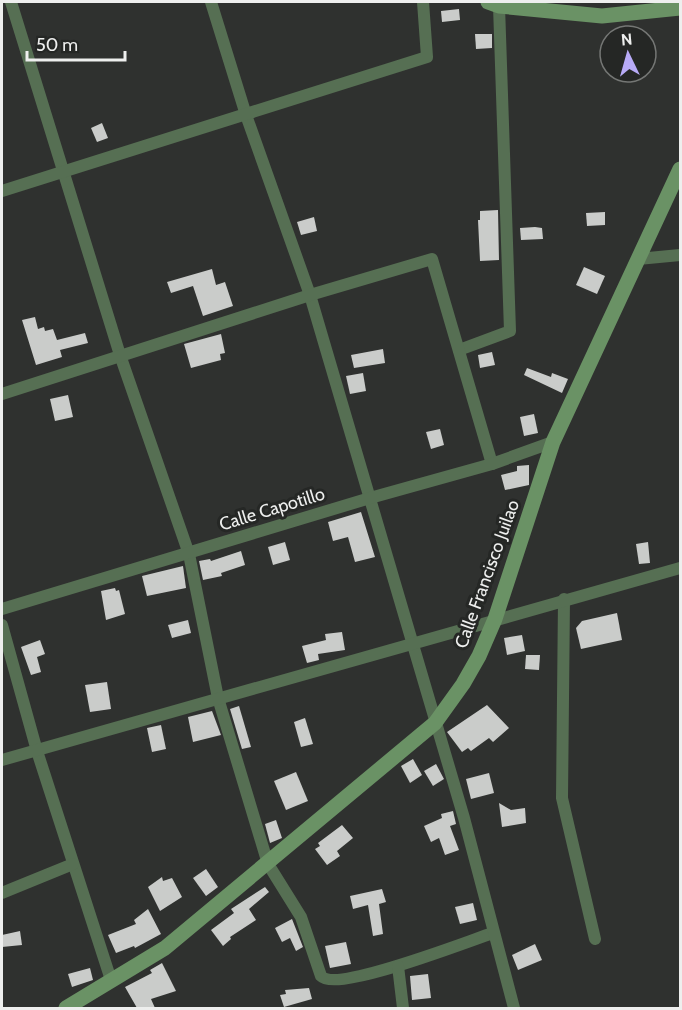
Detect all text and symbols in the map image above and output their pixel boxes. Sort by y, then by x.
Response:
scale bar [27,24,124,62]
north arrow [598,24,658,84]
text: N [620,30,633,50]
text: 50 m [36,34,78,56]
street label: Calle Capotillo [217,483,327,535]
street label: Calle Francisco Juilao [450,497,524,651]

